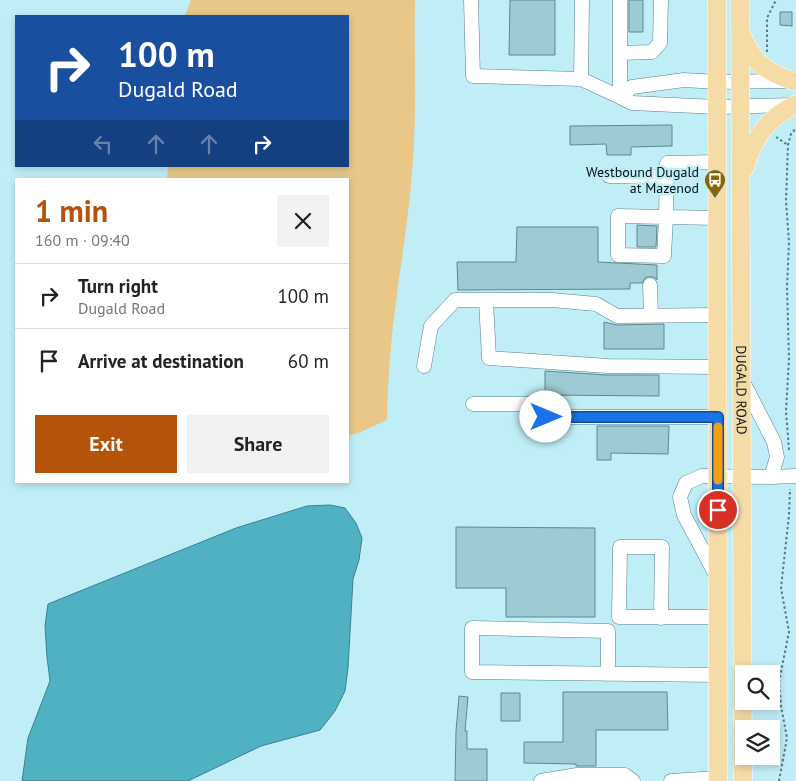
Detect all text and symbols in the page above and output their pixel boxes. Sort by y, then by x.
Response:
text: 100 m [118,31,215,77]
icon: right [35,35,100,100]
text: Dugald Road [118,75,238,103]
icon: left [89,130,117,158]
icon: ahead [142,130,170,158]
icon: ahead [195,130,223,158]
icon: right [248,130,276,158]
place label: Westbound Dugald at Mazenod [586,163,699,197]
bus stop icon: Westbound Dugald at Mazenod [703,168,727,199]
text: 1 min [35,191,108,230]
button: close [277,195,329,247]
text: 160 m · 09:40 [35,230,130,250]
text: Turn right [78,274,158,298]
icon: right [35,282,63,310]
text: 100 m [277,284,329,308]
text: Dugald Road [78,298,165,318]
street label: DUGALD ROAD [732,345,751,435]
icon: arrive [35,347,63,375]
text: Arrive at destination [78,349,244,373]
text: 60 m [288,349,329,373]
position arrow [519,390,571,442]
button: Exit [35,415,177,473]
button: Share [187,415,329,473]
pin [697,489,739,531]
icon: arrive [704,496,732,524]
map controls [735,665,780,765]
button: search [735,665,780,710]
button: layers [735,720,780,765]

